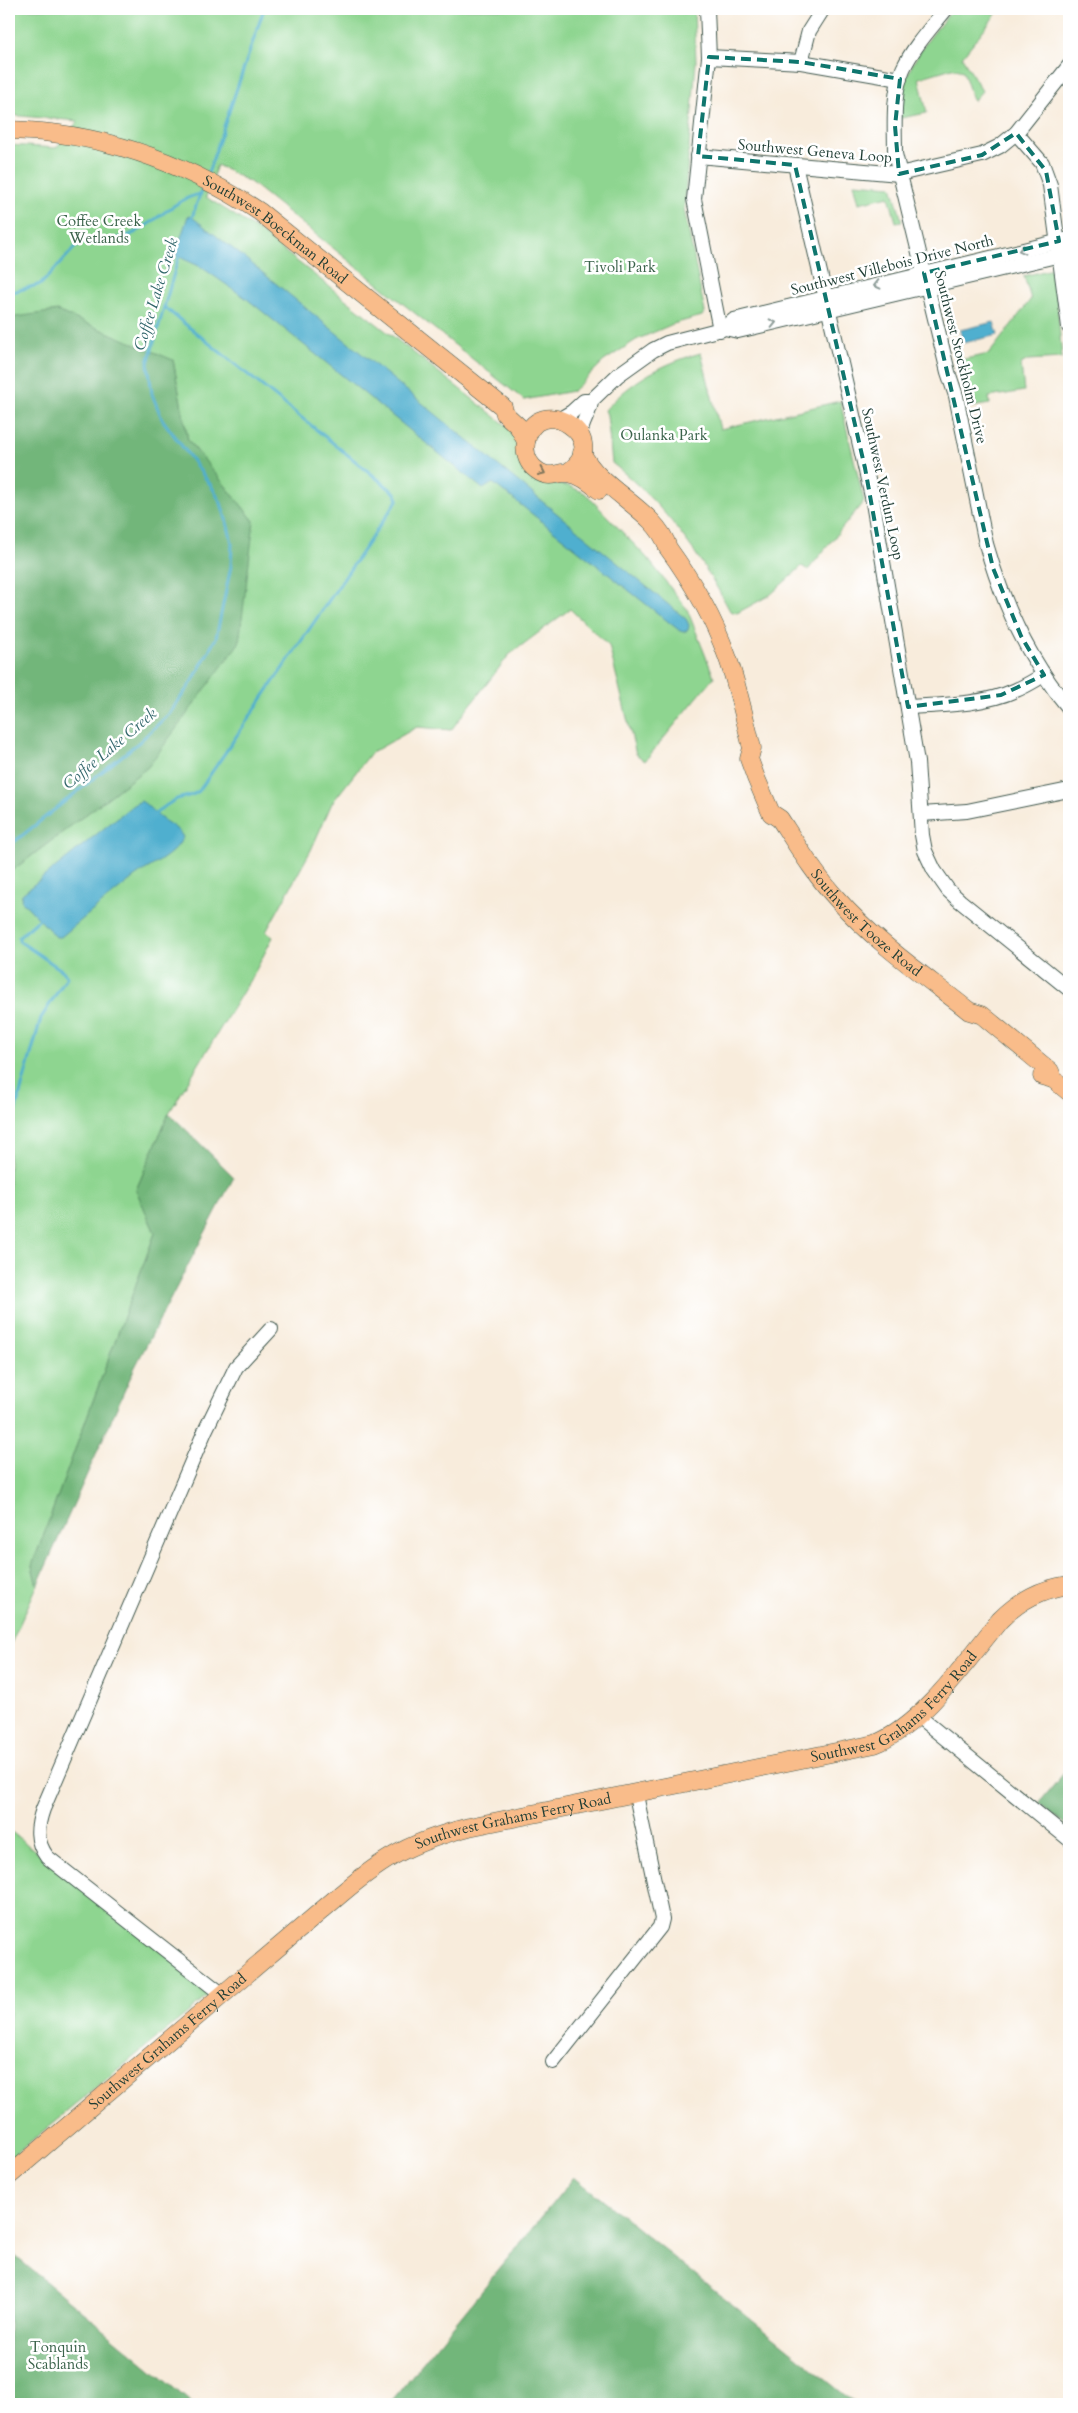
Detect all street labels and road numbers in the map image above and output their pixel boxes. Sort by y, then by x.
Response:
street label: Southwest Geneva Loop [737,134,893,168]
street label: Southwest Boeckman Road [199,170,352,288]
street label: Southwest Villebois Drive North [789,230,996,300]
street label: Southwest Stockholm Drive [930,268,992,446]
street label: Southwest Verdun Loop [857,406,909,562]
street label: Southwest Tooze Road [806,865,926,981]
street label: Southwest Grahams Ferry Road [809,1647,982,1767]
street label: Southwest Grahams Ferry Road [412,1788,613,1854]
street label: Southwest Grahams Ferry Road [84,1969,251,2114]

